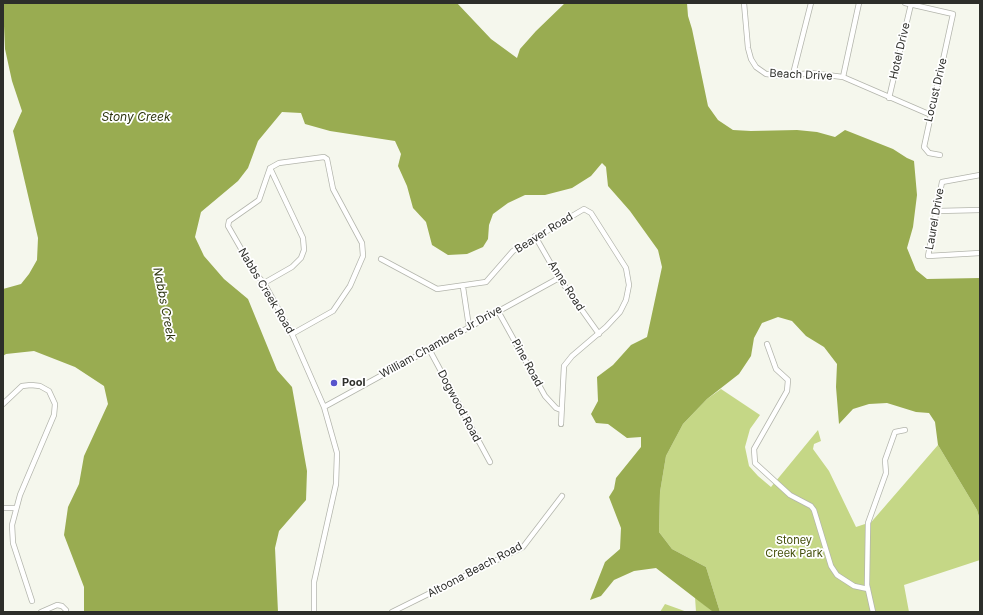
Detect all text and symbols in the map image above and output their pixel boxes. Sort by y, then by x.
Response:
street label: Hotel Drive [887,21,913,81]
street label: Locust Drive [922,57,950,123]
street label: Beach Drive [769,67,833,83]
water label: Stony Creek [101,110,171,124]
street label: Laurel Drive [923,187,947,251]
street label: Beaver Road [513,210,575,256]
street label: Nabbs Creek Road [235,246,297,336]
street label: Anne Road [545,259,587,313]
water label: Nabbs Creek [150,266,178,342]
street label: William Chambers Jr Drive [378,303,504,381]
street label: Pine Road [509,337,545,389]
street label: Dogwood Road [434,368,484,444]
place label: Pool [342,376,366,390]
marker: Pool [329,378,339,388]
park label: Stoney Creek Park [765,534,823,560]
street label: Altoona Beach Road [425,539,525,601]

